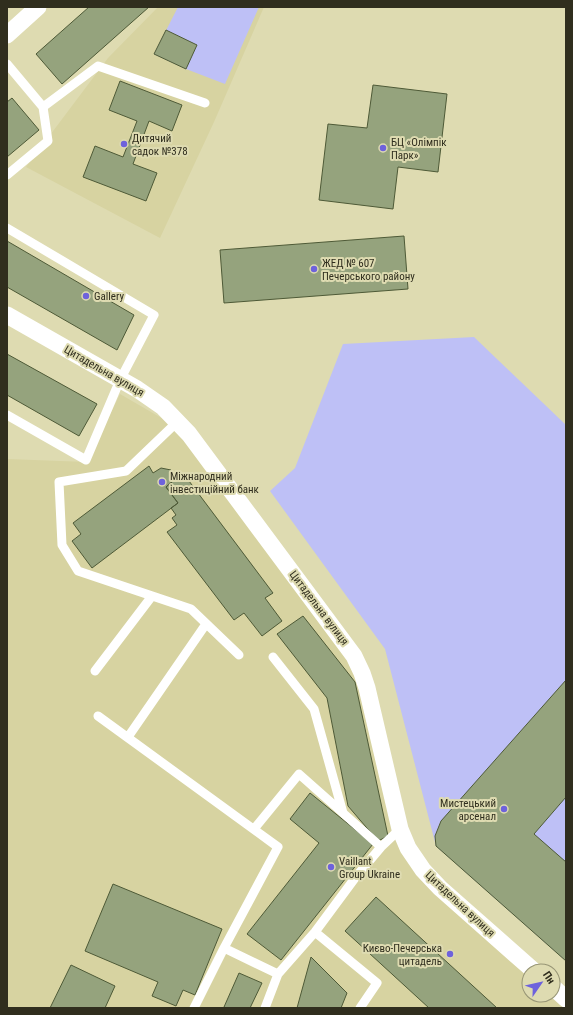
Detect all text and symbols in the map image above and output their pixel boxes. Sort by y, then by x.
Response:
place label: Дитячий садок №378 [132,132,188,158]
place label: БЦ «Олімпік Парк» [391,136,447,162]
marker: Дитячий садок №378 [119,139,129,149]
marker: БЦ «Олімпік Парк» [378,143,388,153]
place label: ЖЕД № 607 Печерського району [322,257,415,283]
marker: ЖЕД № 607 Печерського району [309,264,319,274]
place label: Gallery [94,290,124,303]
marker: Gallery [81,291,91,301]
street label: Цитадельна вулиця [62,343,146,399]
place label: Міжнародний інвестиційний банк [170,470,260,496]
marker: Міжнародний інвестиційний банк [157,477,167,487]
street label: Цитадельна вулиця [287,568,351,648]
place label: Мистецький арсенал [440,797,496,823]
marker: Мистецький арсенал [499,804,509,814]
place label: Vaillant Group Ukraine [339,855,400,881]
marker: Vaillant Group Ukraine [326,862,336,872]
street label: Цитадельна вулиця [423,869,497,939]
place label: Києво-Печерська цитадель [363,942,442,968]
marker: Києво-Печерська цитадель [445,949,455,959]
north arrow [521,963,561,1003]
text: Пн [540,969,558,986]

